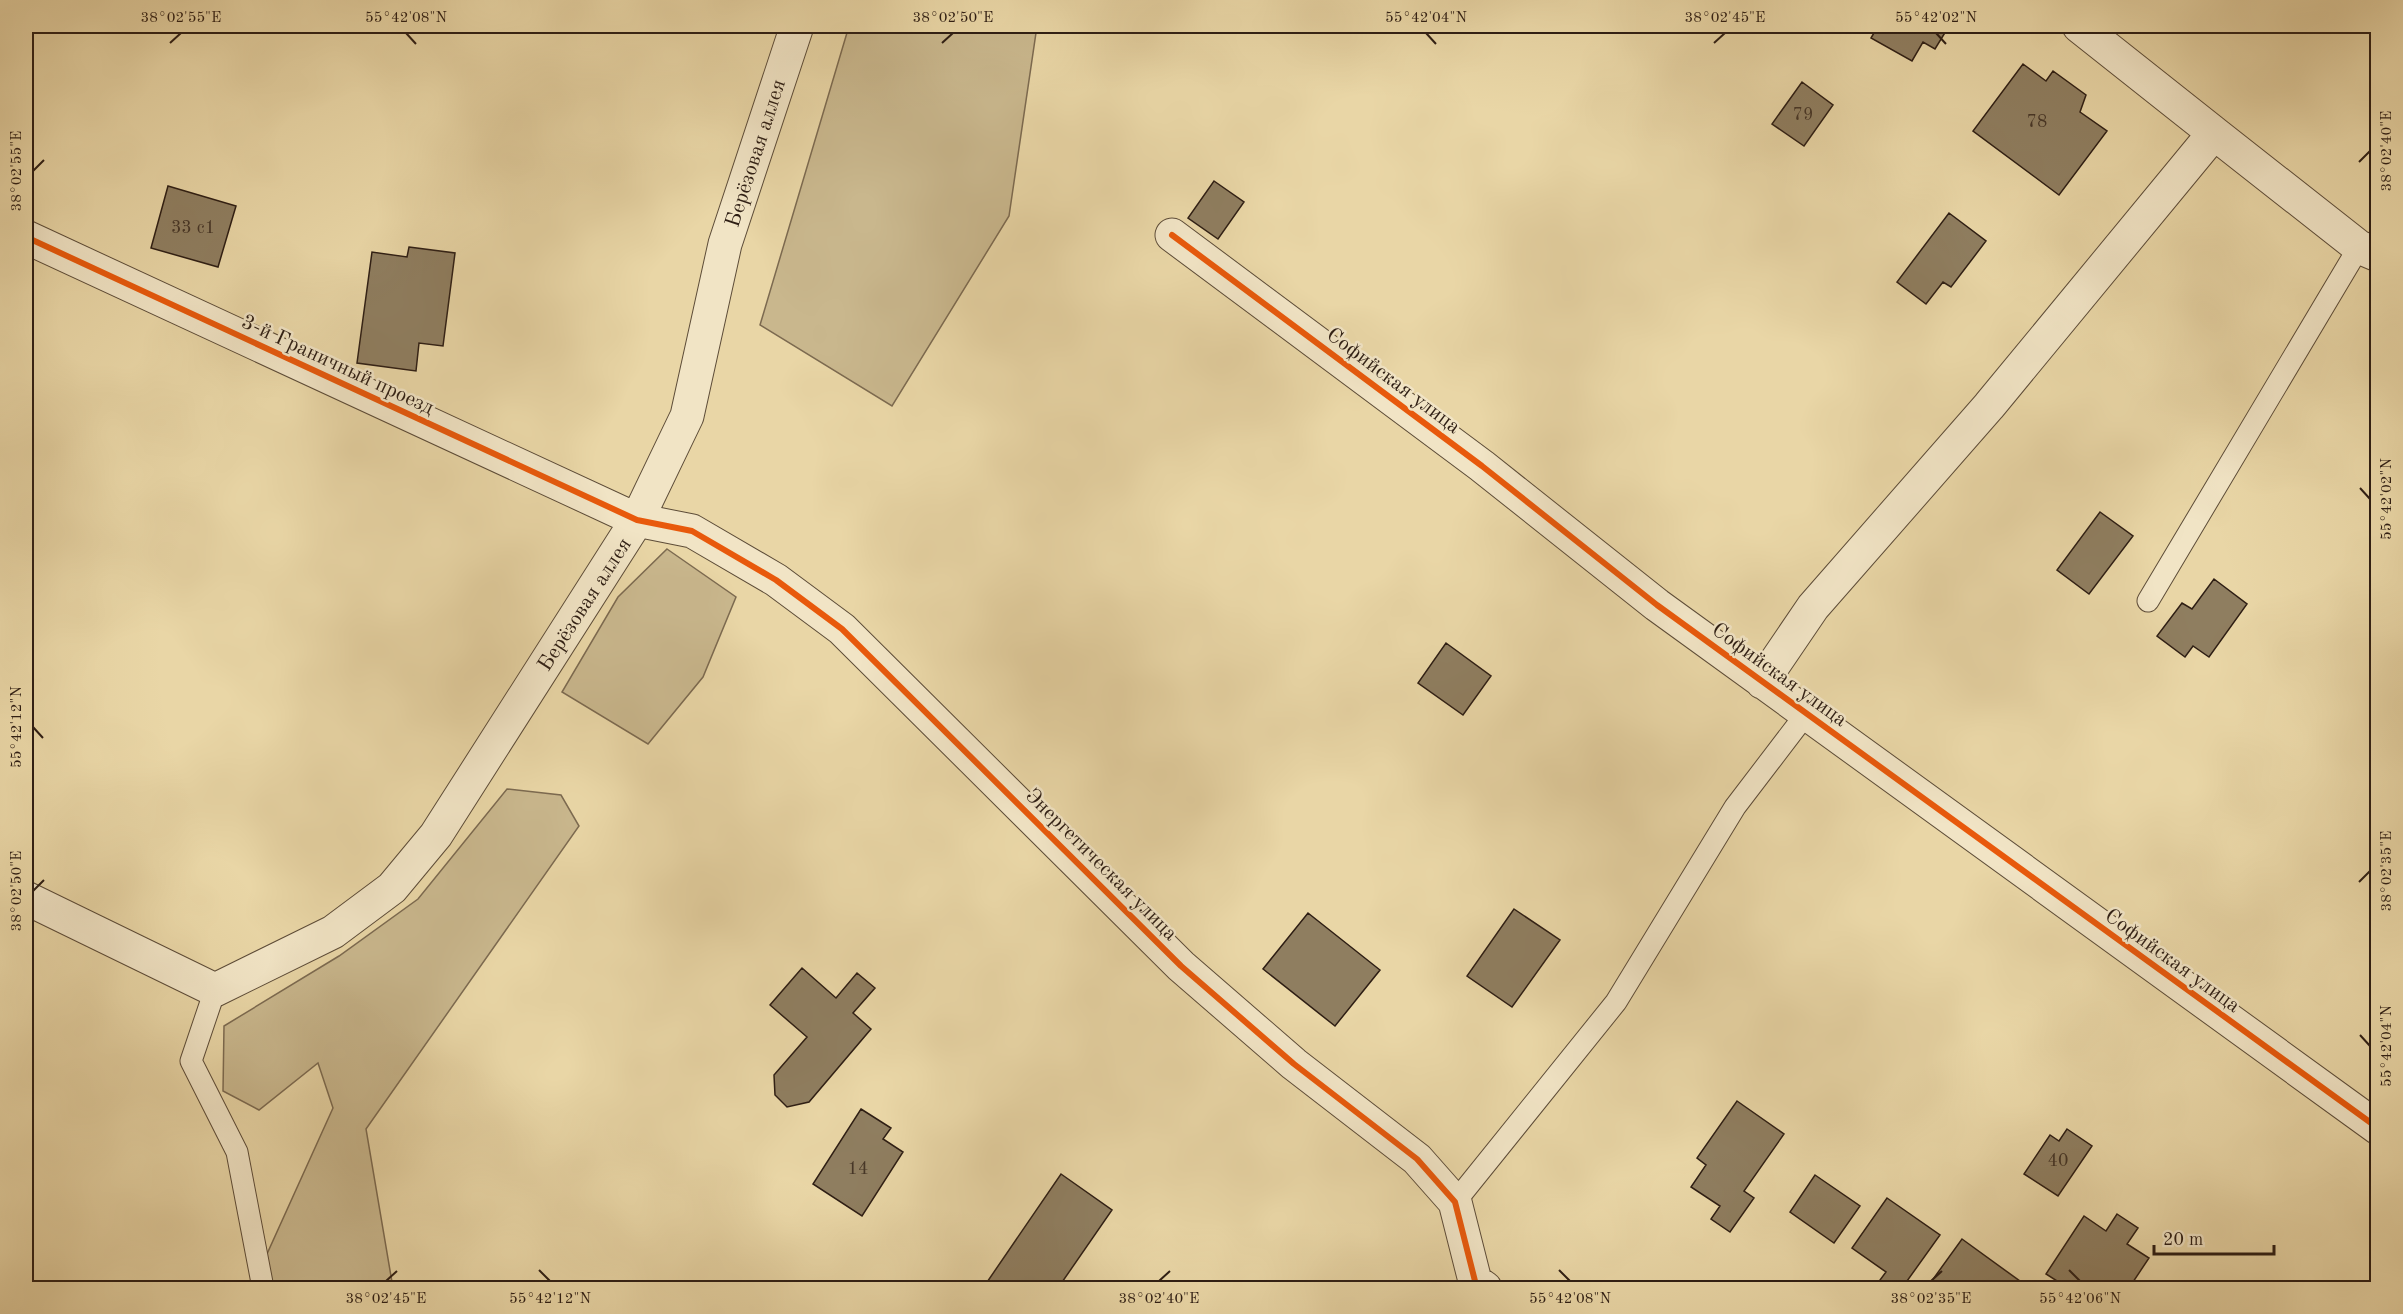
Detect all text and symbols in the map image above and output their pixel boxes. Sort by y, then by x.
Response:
text: 38°02'55"E [141,11,221,26]
text: 55°42'08"N [365,11,447,26]
text: 38°02'50"E [913,11,993,26]
text: 55°42'04"N [1385,11,1467,26]
text: 38°02'45"E [1685,11,1765,26]
text: 55°42'02"N [1895,11,1977,26]
street label: Берёзовая аллея [723,77,790,230]
house number: 79 [1793,106,1813,124]
text: 38°02'40"E [2380,111,2395,191]
house number: 78 [2027,113,2047,131]
text: 38°02'55"E [10,131,25,211]
house number: 33 с1 [171,219,215,237]
street label: 3-й Граничный проезд [238,312,437,419]
street label: Софийская улица [1322,324,1464,438]
text: 55°42'02"N [2380,458,2395,540]
street label: Берёзовая аллея [535,534,636,675]
street label: Софийская улица [1708,619,1851,731]
text: 55°42'12"N [10,686,25,768]
street label: Энергетическая улица [1021,785,1181,945]
text: 38°02'35"E [2380,831,2395,911]
text: 38°02'50"E [10,851,25,931]
street label: Софийская улица [2101,905,2244,1017]
text: 55°42'04"N [2380,1005,2395,1087]
house number: 40 [2048,1152,2068,1170]
house number: 14 [848,1160,868,1178]
scale bar [2154,1218,2274,1256]
text: 20 m [2163,1231,2203,1249]
text: 38°02'45"E [346,1292,426,1307]
text: 55°42'12"N [509,1292,591,1307]
text: 38°02'40"E [1119,1292,1199,1307]
text: 55°42'08"N [1529,1292,1611,1307]
text: 38°02'35"E [1891,1292,1971,1307]
text: 55°42'06"N [2039,1292,2121,1307]

